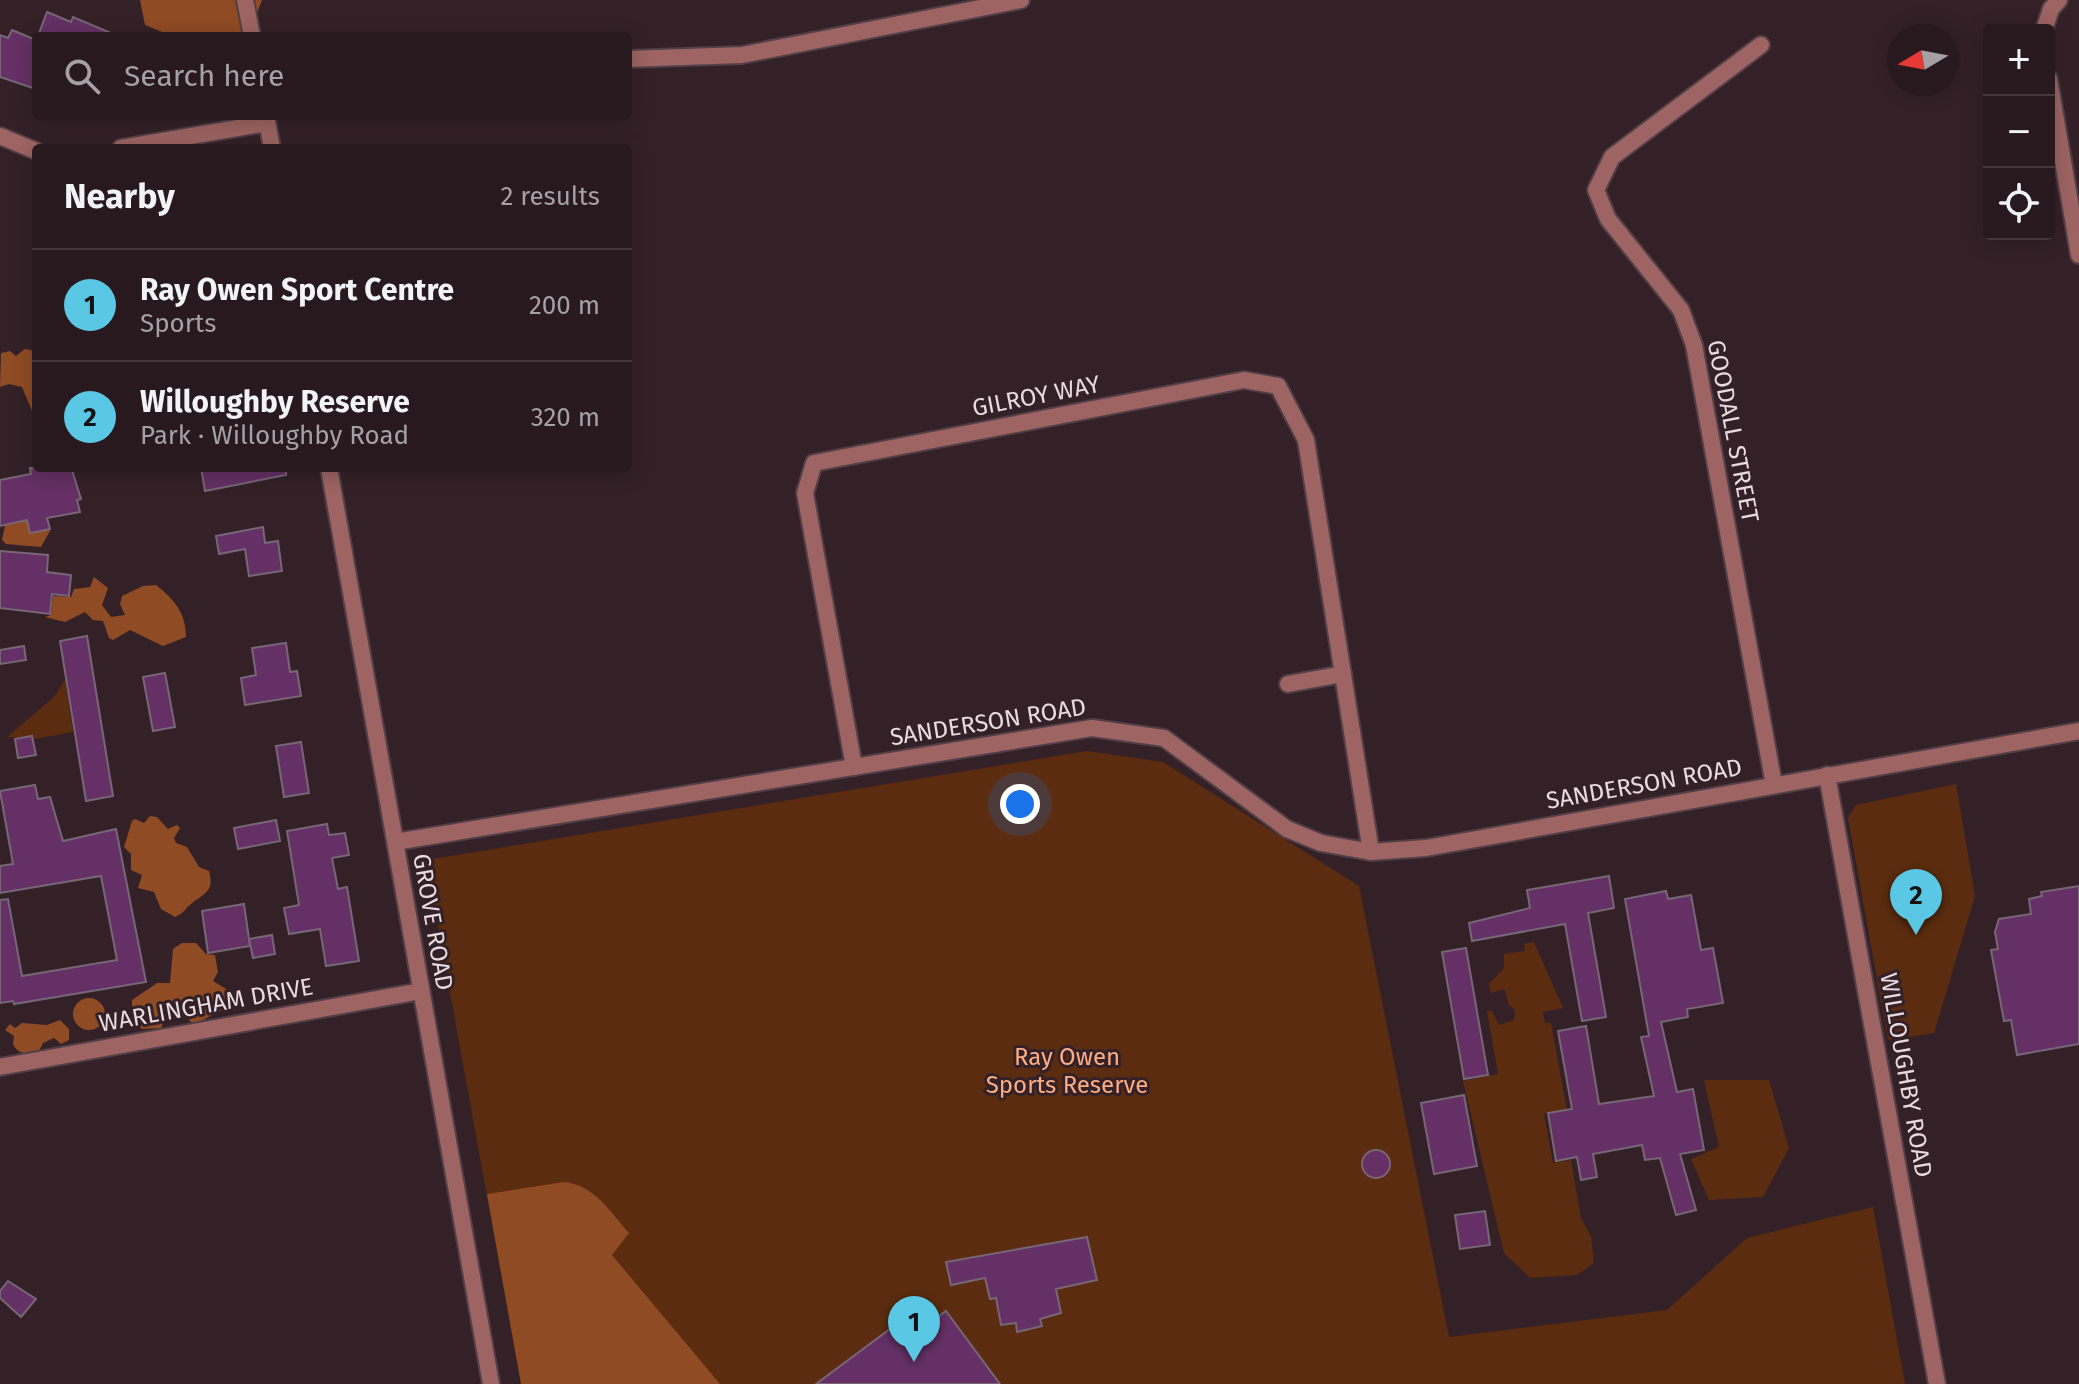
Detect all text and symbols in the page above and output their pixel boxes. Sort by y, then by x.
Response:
north arrow [1887,24,1959,96]
map controls [1983,24,2055,240]
button: + [1983,24,2055,96]
search box [32,32,632,120]
icon: search [60,54,104,98]
text: Search here [124,58,284,94]
button: − [1983,96,2055,168]
button: locate [1983,168,2055,240]
text: Nearby [64,176,175,217]
text: 2 results [500,181,600,212]
text: Ray Owen Sport Centre [140,272,454,308]
text: 1 [84,290,96,321]
text: 200 m [529,290,600,321]
text: Sports [140,308,216,339]
street label: GOODALL STREET [1702,337,1765,525]
street label: GILROY WAY [970,370,1103,422]
text: Willoughby Reserve [140,384,410,420]
text: 2 [83,402,97,433]
text: 320 m [531,402,600,433]
text: Park · Willoughby Road [140,420,409,451]
street label: SANDERSON ROAD [888,693,1088,751]
street label: SANDERSON ROAD [1544,753,1744,815]
your location [1000,784,1040,824]
street label: GROVE ROAD [407,851,459,993]
pin: 2 [1890,869,1942,935]
street label: WILLOUGHBY ROAD [1874,971,1938,1179]
street label: WARLINGHAM DRIVE [97,972,315,1038]
park label: Ray Owen Sports Reserve [986,1043,1148,1099]
pin: 1 [888,1296,940,1362]

